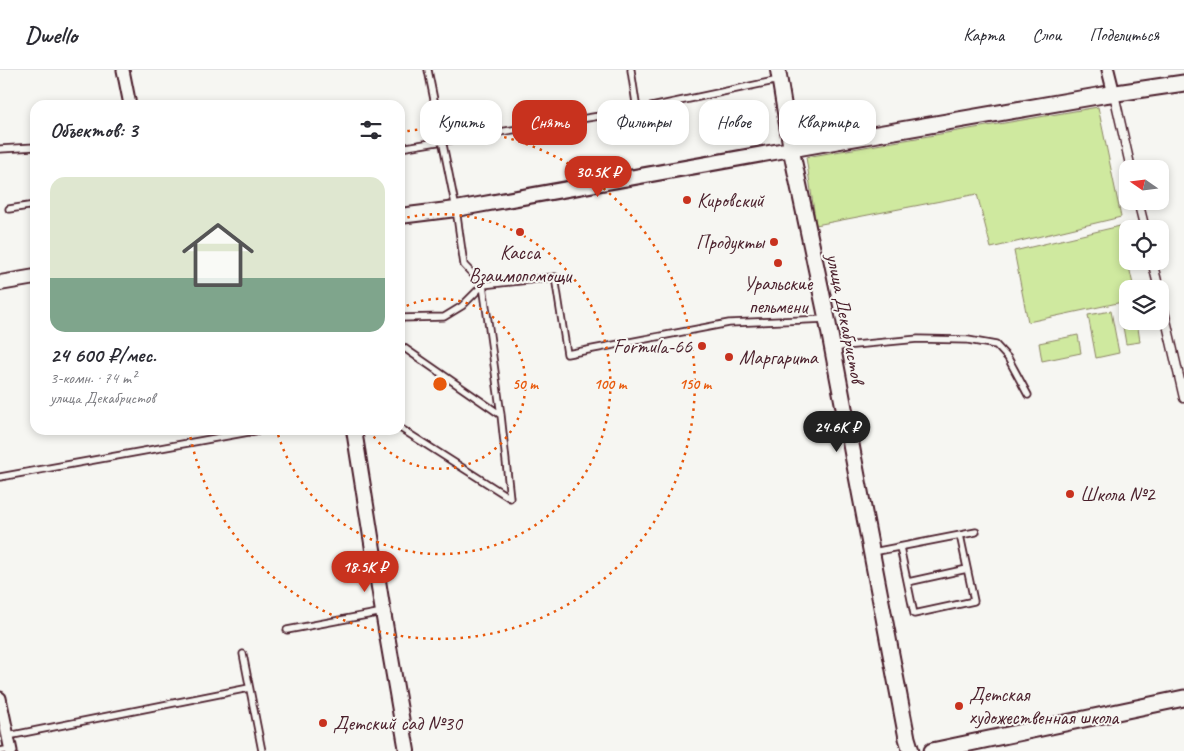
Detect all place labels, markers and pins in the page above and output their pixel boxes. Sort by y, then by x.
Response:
pin: 30.5K ₽ [552,156,644,198]
place label: Кировский [697,188,765,213]
marker: Кировский [681,194,693,206]
marker: Касса Взаимопомощи [514,226,526,238]
place label: Продукты [696,230,765,255]
marker: Продукты [768,236,780,248]
place label: Касса Взаимопомощи [469,240,573,289]
marker: Уральские пельмени [772,257,784,269]
place label: Уральские пельмени [744,271,814,319]
place label: Formula-66 [613,334,693,359]
marker: Formula-66 [696,340,708,352]
place label: Маргарита [739,345,819,370]
marker: Маргарита [723,351,735,363]
centre of rings [431,375,449,393]
pin: 24.6K ₽ [791,410,883,453]
place label: Школа №2 [1080,482,1156,507]
marker: Школа №2 [1064,488,1076,500]
pin: 18.5K ₽ [319,550,411,593]
place label: Детская художественная школа [969,682,1120,730]
marker: Детская художественная школа [953,700,965,712]
place label: Детский сад №30 [333,711,464,736]
marker: Детский сад №30 [317,717,329,729]

